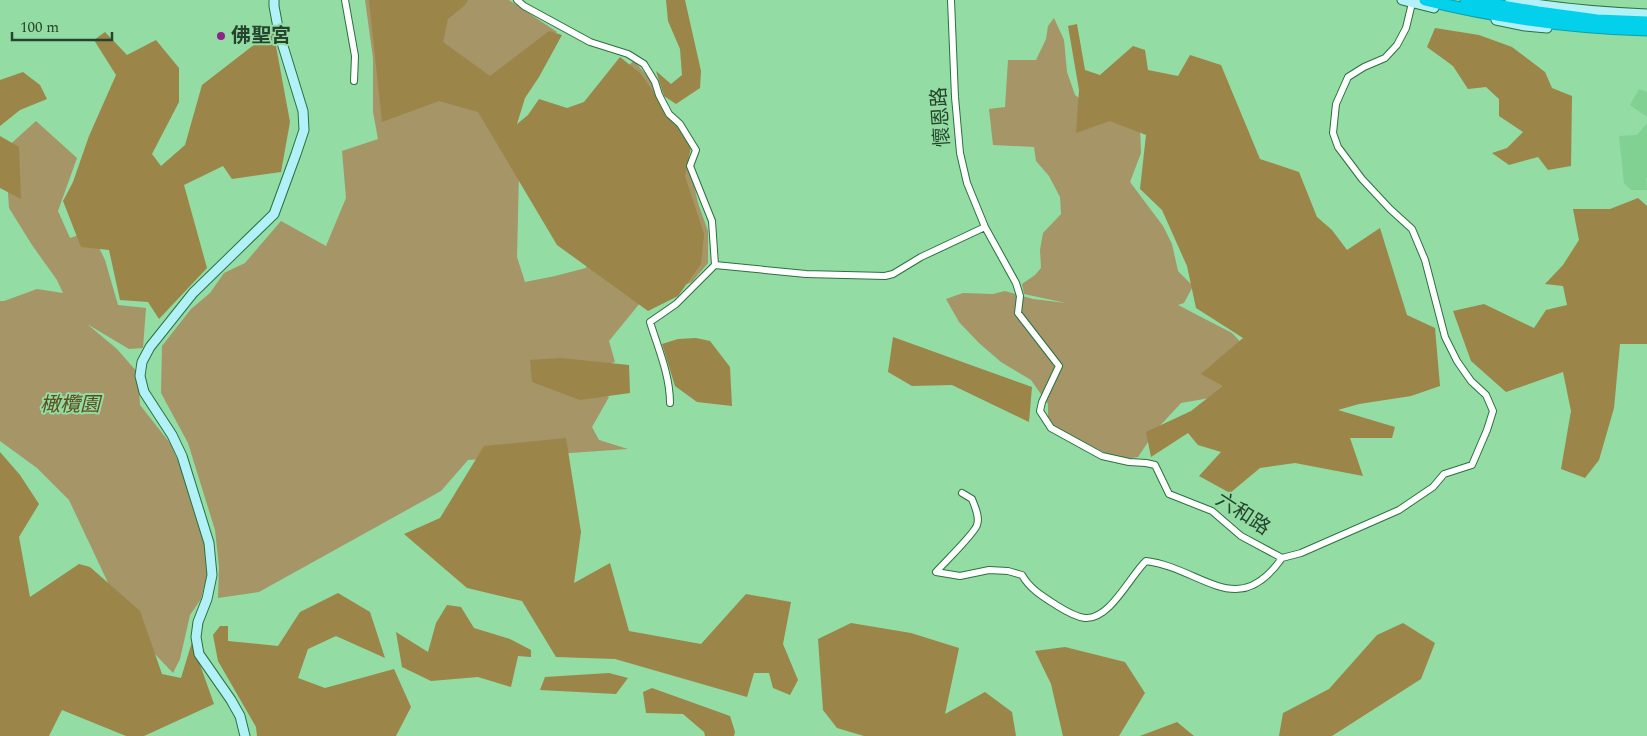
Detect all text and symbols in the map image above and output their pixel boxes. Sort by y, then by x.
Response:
scale bar [12,10,112,42]
text: 100 m [20,16,59,39]
place label: 佛聖宮 [231,21,291,51]
marker: 佛聖宮 [215,30,227,42]
street label: 懷恩路 [924,86,958,148]
park label: 橄欖園 [40,390,103,420]
street label: 六和路 [1210,485,1276,543]

